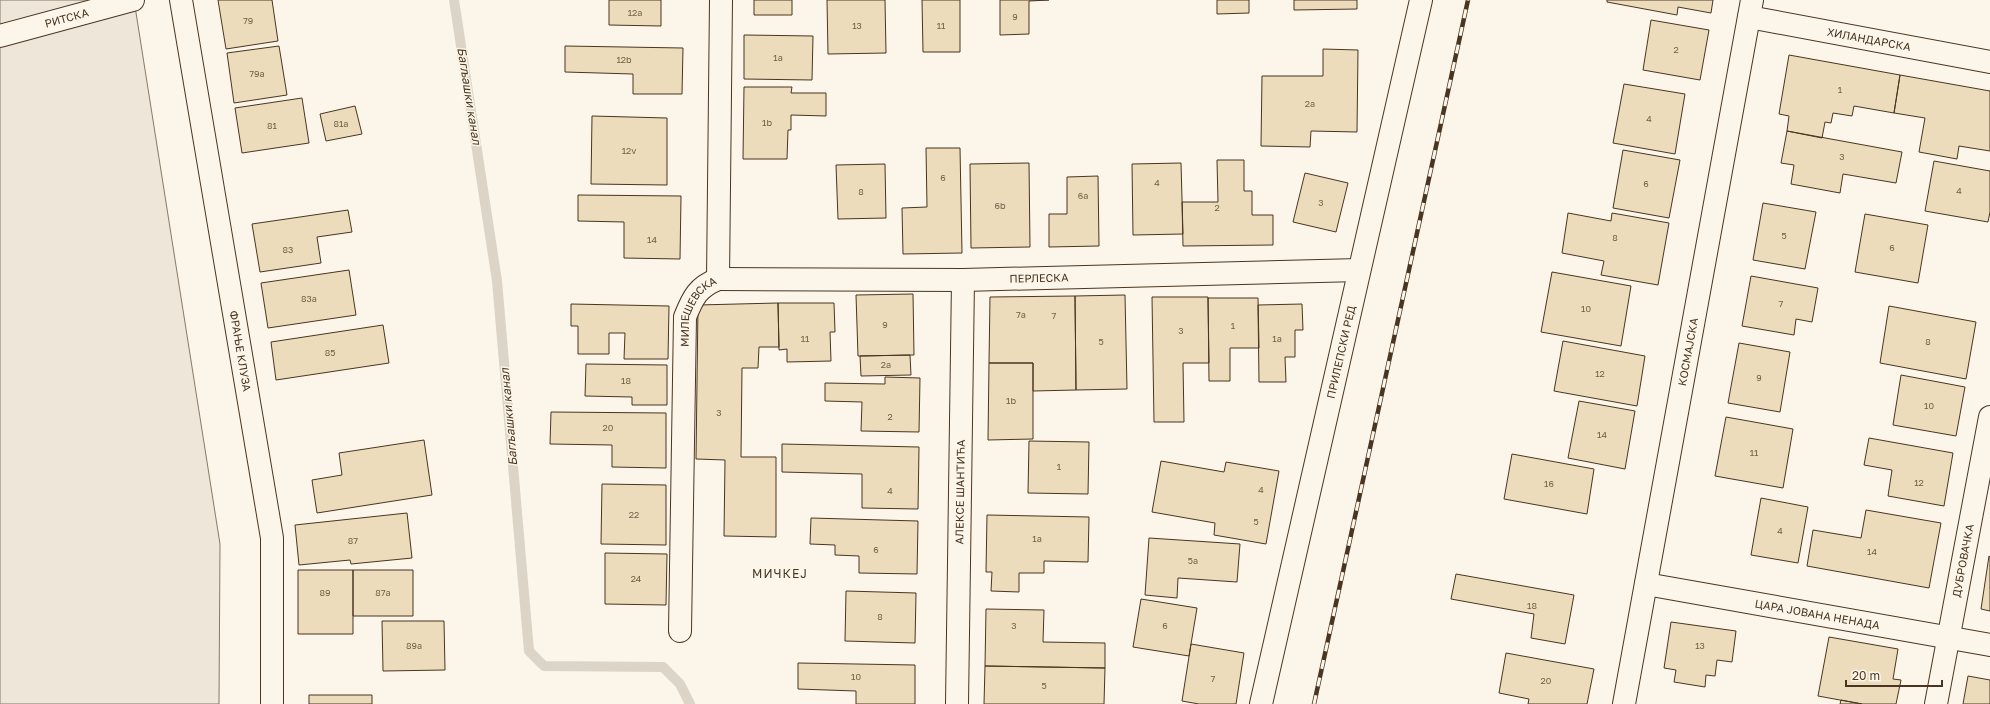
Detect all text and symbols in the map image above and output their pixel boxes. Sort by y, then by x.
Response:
street label: РИТСКА [43,5,90,30]
house number: 12a [628,7,642,18]
house number: 9 [1012,11,1018,22]
house number: 79 [243,15,253,26]
house number: 13 [852,20,862,31]
house number: 11 [937,20,946,31]
street label: ХИЛАНДАРСКА [1826,25,1913,53]
house number: 2 [1673,44,1679,55]
water label: Багљашки канал [454,46,485,147]
house number: 1a [773,52,783,63]
house number: 12b [616,54,632,65]
house number: 79a [249,68,265,79]
house number: 1 [1838,84,1843,95]
house number: 2a [1305,98,1315,109]
house number: 4 [1646,113,1652,124]
house number: 1b [762,117,772,128]
house number: 81a [334,118,348,129]
house number: 81 [267,120,278,131]
house number: 12v [622,145,636,156]
house number: 3 [1839,151,1845,162]
house number: 6 [940,172,946,183]
house number: 4 [1154,177,1160,188]
house number: 6 [1643,178,1649,189]
house number: 4 [1956,185,1962,196]
house number: 8 [858,186,864,197]
house number: 6a [1078,190,1088,201]
house number: 3 [1318,197,1324,208]
house number: 6b [995,200,1006,211]
house number: 2 [1214,202,1220,213]
house number: 5 [1781,230,1787,241]
house number: 8 [1612,232,1618,243]
house number: 14 [647,234,657,245]
house number: 6 [1889,242,1895,253]
house number: 83 [283,244,293,255]
street label: ПЕРЛЕСКА [1009,270,1069,285]
street label: МИЛЕШЕВСКА [678,273,719,347]
house number: 83a [301,293,317,304]
house number: 7 [1779,298,1784,309]
house number: 10 [1581,303,1591,314]
street label: ПРИЛЕПСКИ РЕД [1324,304,1357,400]
street label: ФРАЊЕ КЛУЗА [228,309,254,393]
house number: 7a [1016,309,1026,320]
house number: 7 [1052,310,1057,321]
street label: КОСМАЈСКА [1675,316,1700,387]
house number: 9 [882,319,888,330]
house number: 1 [1231,320,1236,331]
house number: 3 [1178,325,1184,336]
house number: 11 [801,333,810,344]
house number: 1a [1272,333,1282,344]
house number: 5 [1098,336,1104,347]
house number: 8 [1925,336,1931,347]
house number: 85 [325,347,335,358]
house number: 2a [881,359,891,370]
water label: Багљашки канал [497,366,520,467]
house number: 12 [1595,368,1605,379]
house number: 9 [1756,372,1762,383]
house number: 18 [621,375,631,386]
house number: 1b [1006,395,1016,406]
house number: 10 [1924,400,1934,411]
house number: 3 [716,407,722,418]
house number: 2 [887,411,893,422]
house number: 20 [603,422,614,433]
house number: 14 [1597,429,1607,440]
street label: АЛЕКСЕ ШАНТИЋА [952,439,967,545]
house number: 11 [1750,447,1759,458]
house number: 1 [1057,461,1062,472]
house number: 12 [1914,477,1924,488]
house number: 16 [1544,478,1554,489]
house number: 4 [1258,484,1264,495]
house number: 4 [887,485,893,496]
house number: 22 [629,509,639,520]
house number: 5 [1253,516,1259,527]
street label: ДУБРОВАЧКА [1949,522,1976,598]
house number: 4 [1777,525,1783,536]
house number: 1a [1032,533,1042,544]
house number: 87 [348,535,358,546]
house number: 6 [873,544,879,555]
house number: 14 [1867,546,1877,557]
house number: 5a [1188,555,1198,566]
district label: МИЧКЕЈ [752,566,808,581]
house number: 24 [631,573,642,584]
house number: 89 [320,587,330,598]
house number: 87a [375,587,391,598]
street label: ЦАРА ЈОВАНА НЕНАДА [1754,596,1882,631]
house number: 18 [1527,600,1537,611]
house number: 8 [877,611,883,622]
house number: 3 [1011,620,1017,631]
house number: 6 [1162,620,1168,631]
house number: 89a [406,640,422,651]
house number: 13 [1695,640,1705,651]
scale bar [1846,662,1942,688]
text: 20 m [1852,668,1880,683]
house number: 10 [851,671,861,682]
house number: 7 [1211,673,1216,684]
house number: 20 [1541,675,1552,686]
house number: 5 [1041,680,1047,691]

